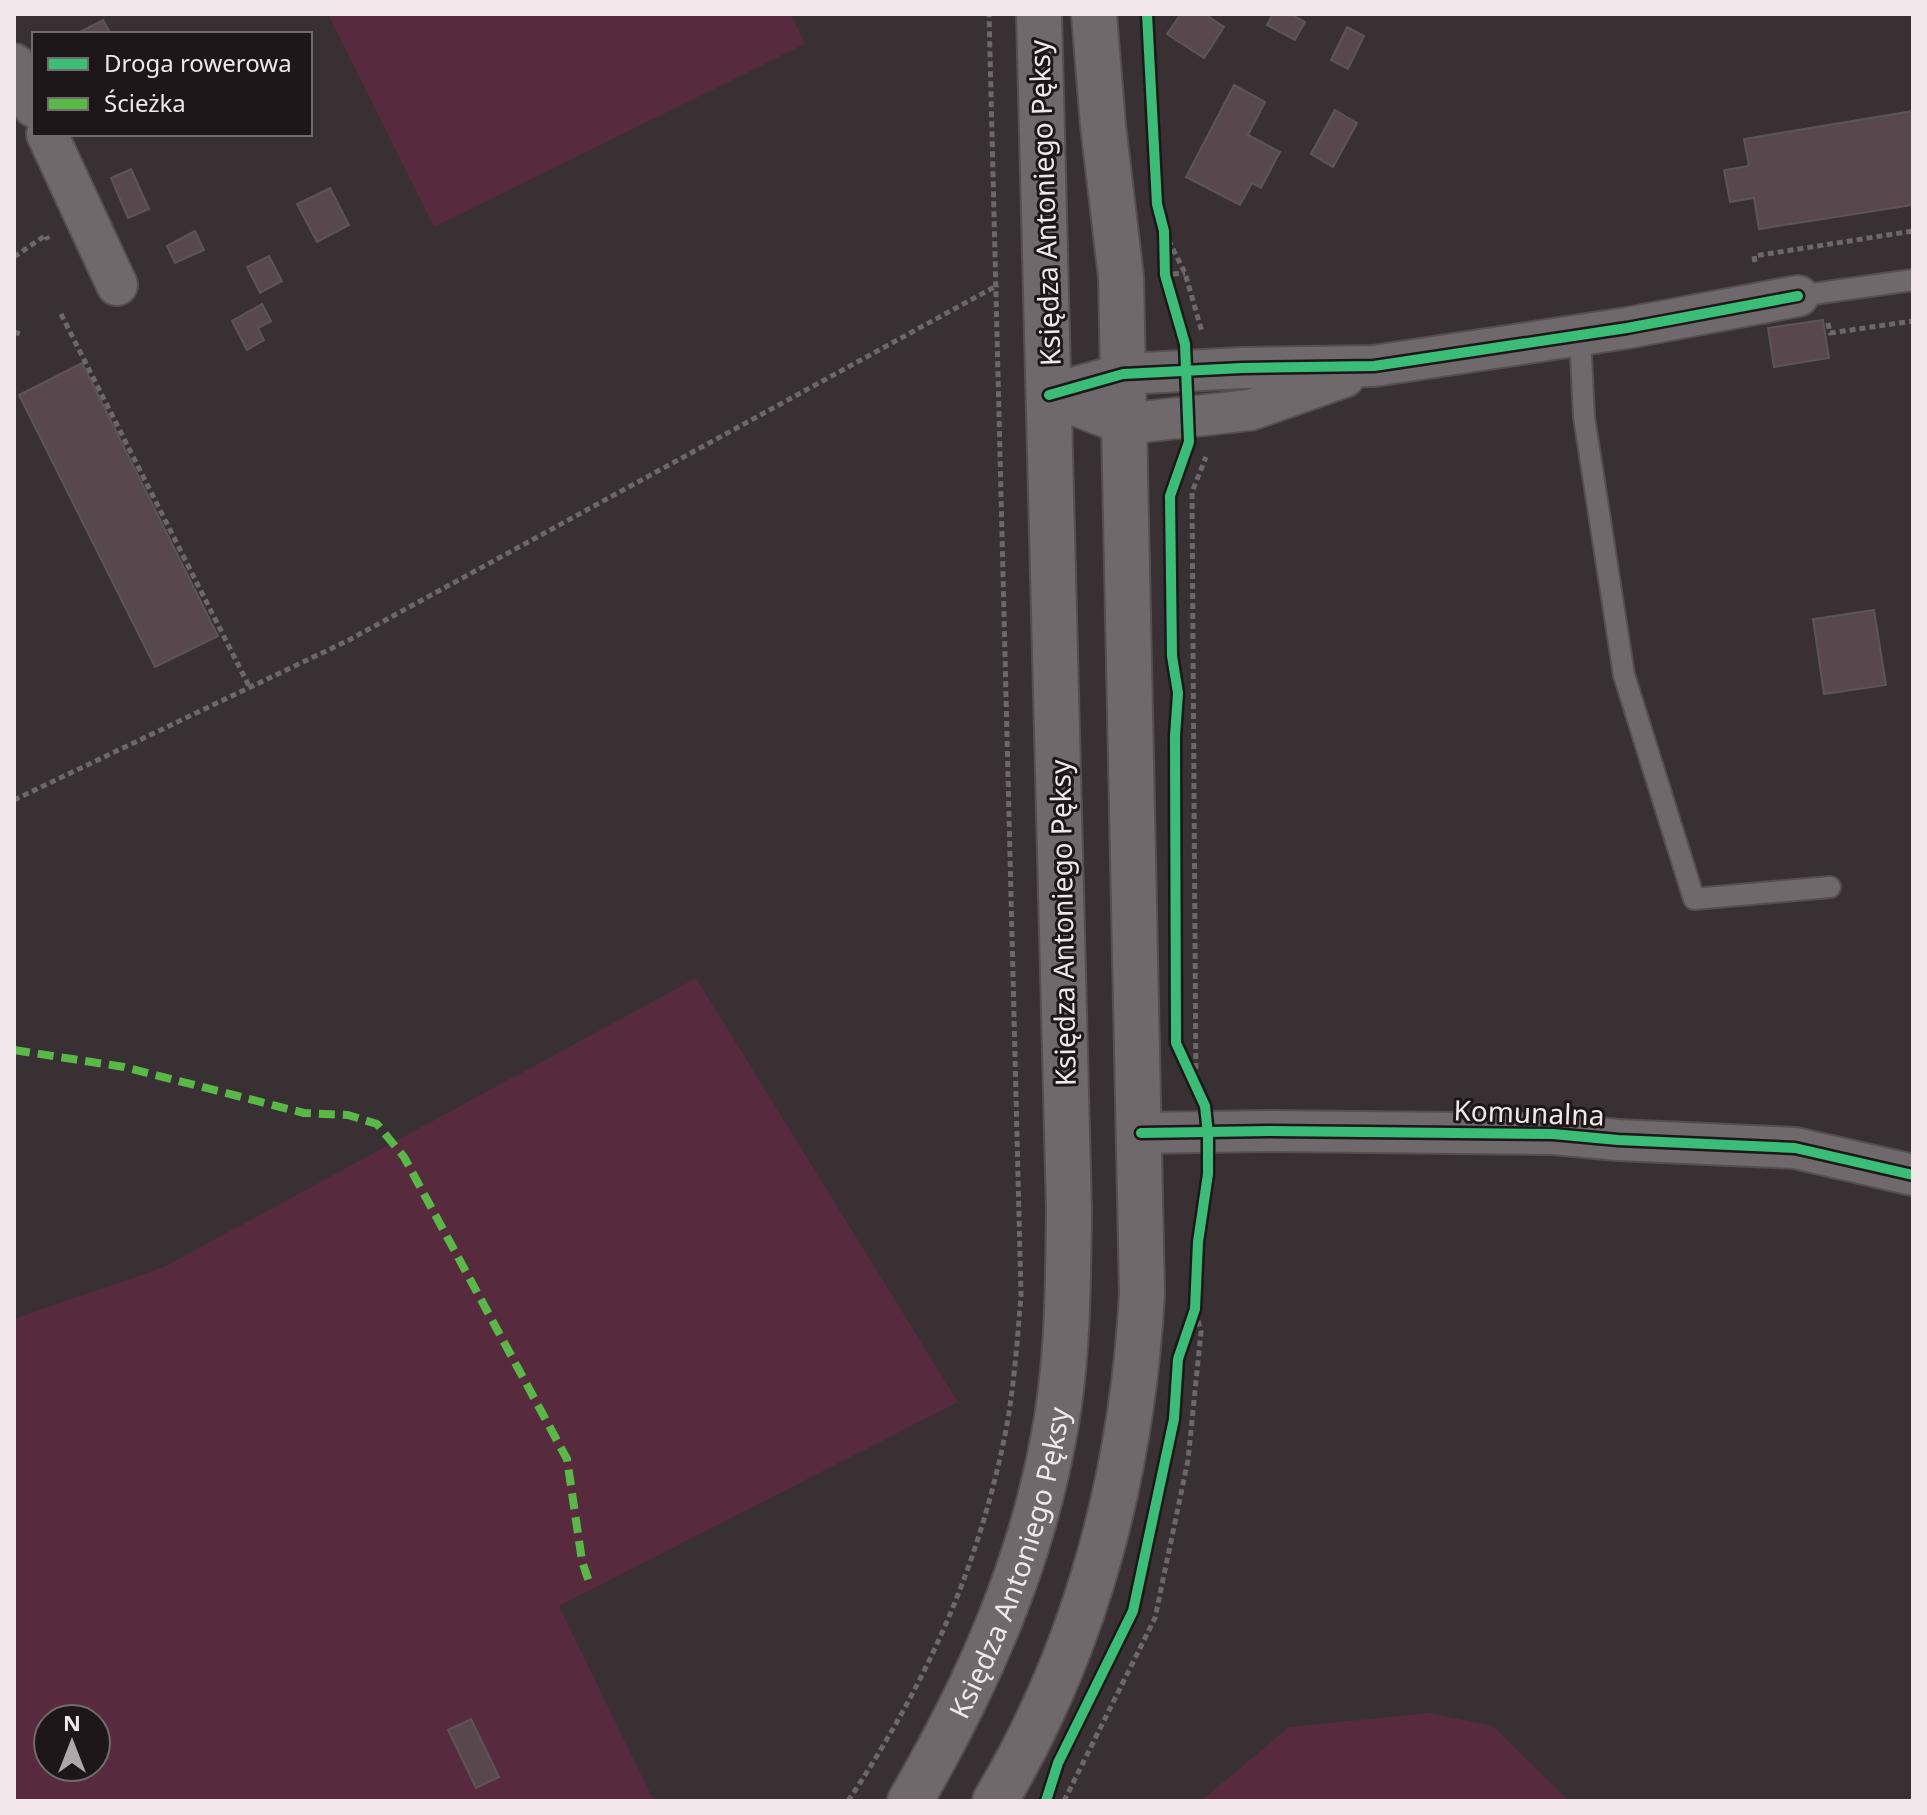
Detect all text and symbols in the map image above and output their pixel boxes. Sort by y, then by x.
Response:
legend [32,32,312,136]
street label: Księdza Antoniego Pęksy [1019,38,1069,367]
text: Droga rowerowa [104,46,292,79]
text: Ścieżka [104,86,186,119]
street label: Księdza Antoniego Pęksy [1040,759,1084,1087]
street label: Komunalna [1453,1090,1605,1134]
street label: Księdza Antoniego Pęksy [939,1404,1078,1725]
north arrow [32,1703,112,1783]
text: N [63,1707,81,1737]

